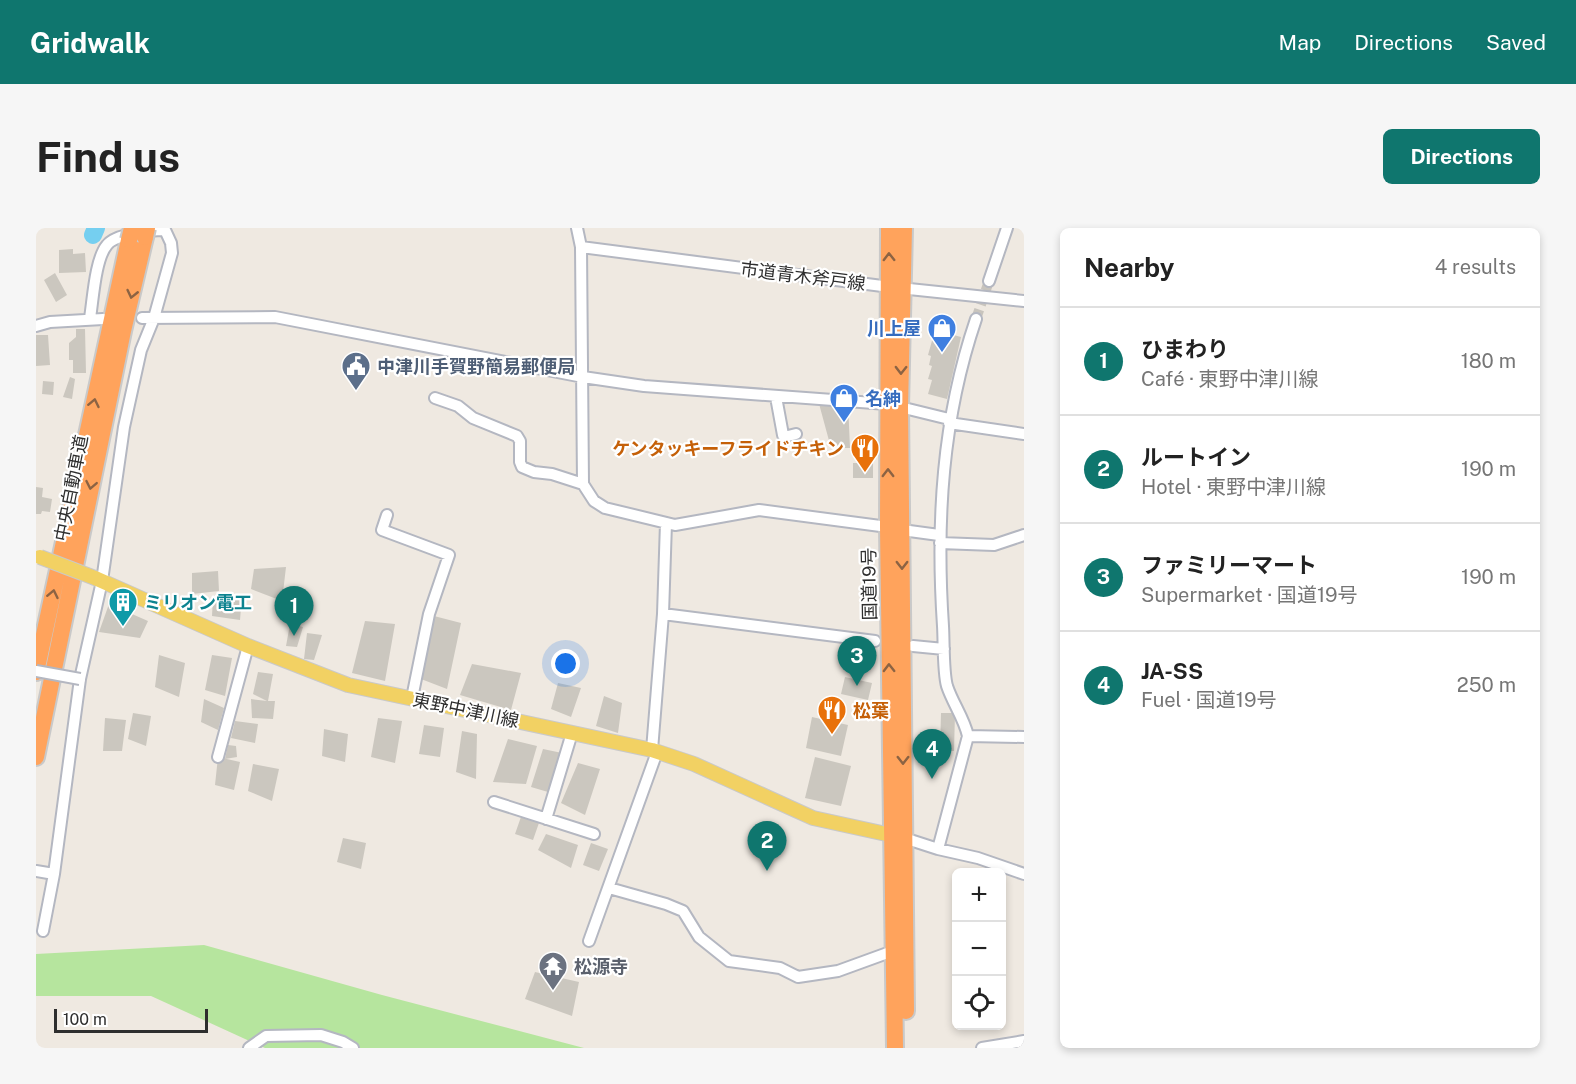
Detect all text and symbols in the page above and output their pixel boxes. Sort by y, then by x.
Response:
text: Gridwalk [30,26,150,59]
text: Map [1279,30,1321,55]
text: Directions [1354,30,1453,55]
text: Saved [1486,30,1546,55]
button: Directions [1383,129,1540,184]
text: Find us [36,132,180,181]
text: Nearby [1084,252,1174,283]
one-way arrow [883,253,895,262]
text: 4 results [1435,255,1516,279]
street label: 市道青木斧戸線 [739,258,867,294]
one-way arrow [126,289,139,299]
shop icon: 川上屋 [926,312,958,354]
place label: 川上屋 [867,318,921,339]
text: ひまわり [1141,336,1229,362]
text: 1 [1099,349,1108,373]
text: 180 m [1461,349,1516,373]
public building icon: 中津川手賀野簡易郵便局 [340,350,372,392]
place label: 中津川手賀野簡易郵便局 [377,356,575,377]
one-way arrow [895,366,907,375]
text: Café · 東野中津川線 [1141,367,1319,391]
shop icon: 名紳 [828,382,860,424]
place label: 名紳 [865,388,901,409]
one-way arrow [87,399,100,409]
restaurant icon: ケンタッキーフライドチキン [849,432,881,474]
street label: 中央自動車道 [50,433,92,543]
place label: ケンタッキーフライドチキン [612,438,844,459]
text: ルートイン [1141,444,1251,470]
text: 2 [1097,457,1110,481]
text: 190 m [1461,457,1516,481]
one-way arrow [882,469,894,478]
text: Hotel · 東野中津川線 [1141,475,1326,499]
one-way arrow [86,479,99,489]
street label: 国道19号 [858,548,880,620]
text: ファミリーマート [1141,552,1317,578]
one-way arrow [896,561,908,570]
text: 3 [1097,565,1110,589]
text: 190 m [1461,565,1516,589]
text: Supermarket · 国道19号 [1141,583,1358,607]
building icon: ミリオン電工 [107,586,139,628]
pin: 1 [274,586,314,636]
one-way arrow [45,589,58,599]
place label: ミリオン電工 [144,592,252,613]
pin: 3 [838,636,876,686]
your location [551,649,580,678]
text: JA-SS [1141,658,1203,684]
one-way arrow [883,664,895,673]
text: 4 [1097,673,1110,697]
text: 250 m [1457,673,1516,697]
text: Fuel · 国道19号 [1141,688,1277,712]
street label: 東野中津川線 [411,689,521,731]
restaurant icon: 松葉 [816,694,848,736]
place label: 松葉 [853,700,889,721]
pin: 4 [912,730,952,779]
one-way arrow [897,756,909,765]
pin: 2 [748,822,786,871]
map controls [952,868,1006,1030]
button: + [952,868,1006,922]
button: − [952,922,1006,976]
temple icon: 松源寺 [537,950,569,992]
place label: 松源寺 [574,956,628,977]
button: locate [952,976,1006,1030]
scale bar [54,1006,208,1034]
text: 100 m [63,1010,107,1029]

